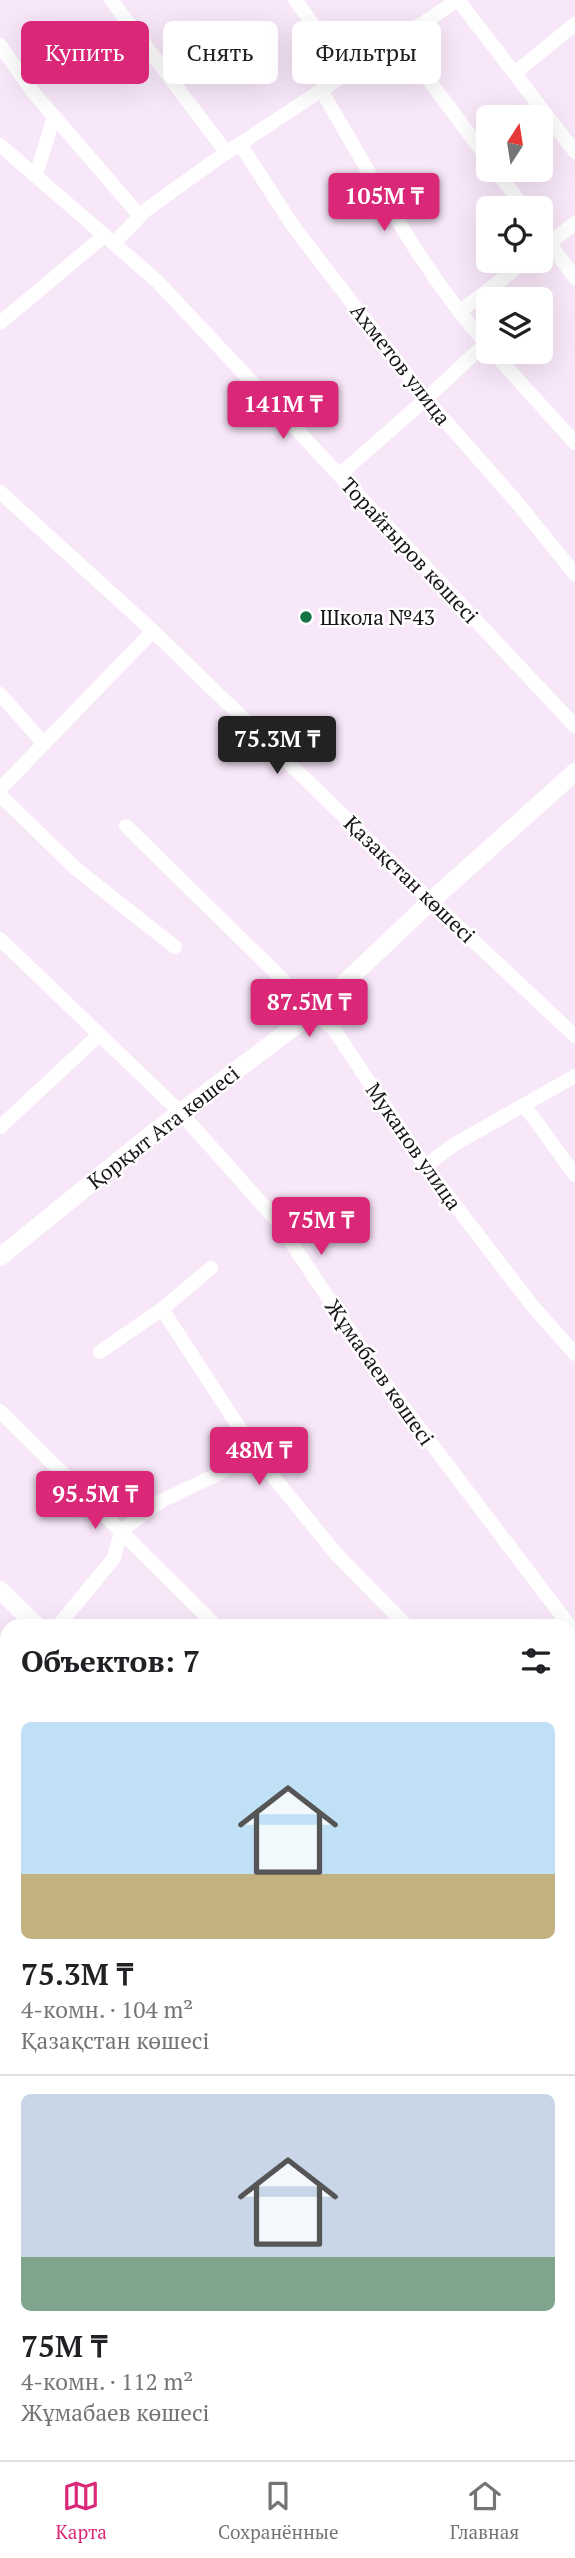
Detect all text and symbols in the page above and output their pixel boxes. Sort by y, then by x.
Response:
chip: Купить [21,21,149,84]
chip: Снять [163,21,278,84]
chip: Фильтры [292,21,441,84]
north arrow [476,105,553,182]
map controls [476,105,553,364]
pin: 105M ₸ [327,174,441,233]
text: 105M ₸ [344,180,424,211]
button: locate [476,196,553,273]
button: layers [476,287,553,364]
street label: Ахметов улица [345,297,458,431]
pin: 141M ₸ [226,382,340,441]
text: 141M ₸ [243,388,323,419]
street label: Торайғыров көшесі [335,471,485,629]
place label: Школа №43 [320,603,435,631]
marker: Школа №43 [298,609,314,625]
pin: 75.3M ₸ [212,716,342,776]
text: 75.3M ₸ [234,723,320,754]
street label: Қазақстан көшесі [338,809,482,949]
pin: 87.5M ₸ [244,979,374,1039]
text: 87.5M ₸ [267,986,351,1017]
street label: Қорқыт Ата көшесі [81,1059,245,1195]
street label: Муканов улица [360,1077,469,1216]
pin: 75M ₸ [272,1198,370,1257]
text: 75M ₸ [288,1204,354,1235]
street label: Жұмабаев көшесі [319,1293,441,1451]
pin: 48M ₸ [210,1428,308,1487]
text: 48M ₸ [226,1434,292,1465]
pin: 95.5M ₸ [30,1472,160,1531]
text: 95.5M ₸ [52,1478,138,1509]
text: Объектов: 7 [21,1641,200,1681]
icon: filters [517,1642,555,1680]
icon: home [225,1767,351,1893]
text: 75.3M ₸ [21,1954,133,1994]
text: 4-комн. · 104 m² [21,1994,193,2025]
text: Қазақстан көшесі [21,2025,209,2056]
icon: home [225,2139,351,2265]
text: 75M ₸ [21,2326,107,2366]
text: 4-комн. · 112 m² [21,2366,193,2397]
text: Жұмабаев көшесі [21,2397,210,2428]
tab: Карта [56,2477,107,2544]
tab: Сохранённые [218,2477,339,2544]
tab: Главная [450,2477,519,2544]

